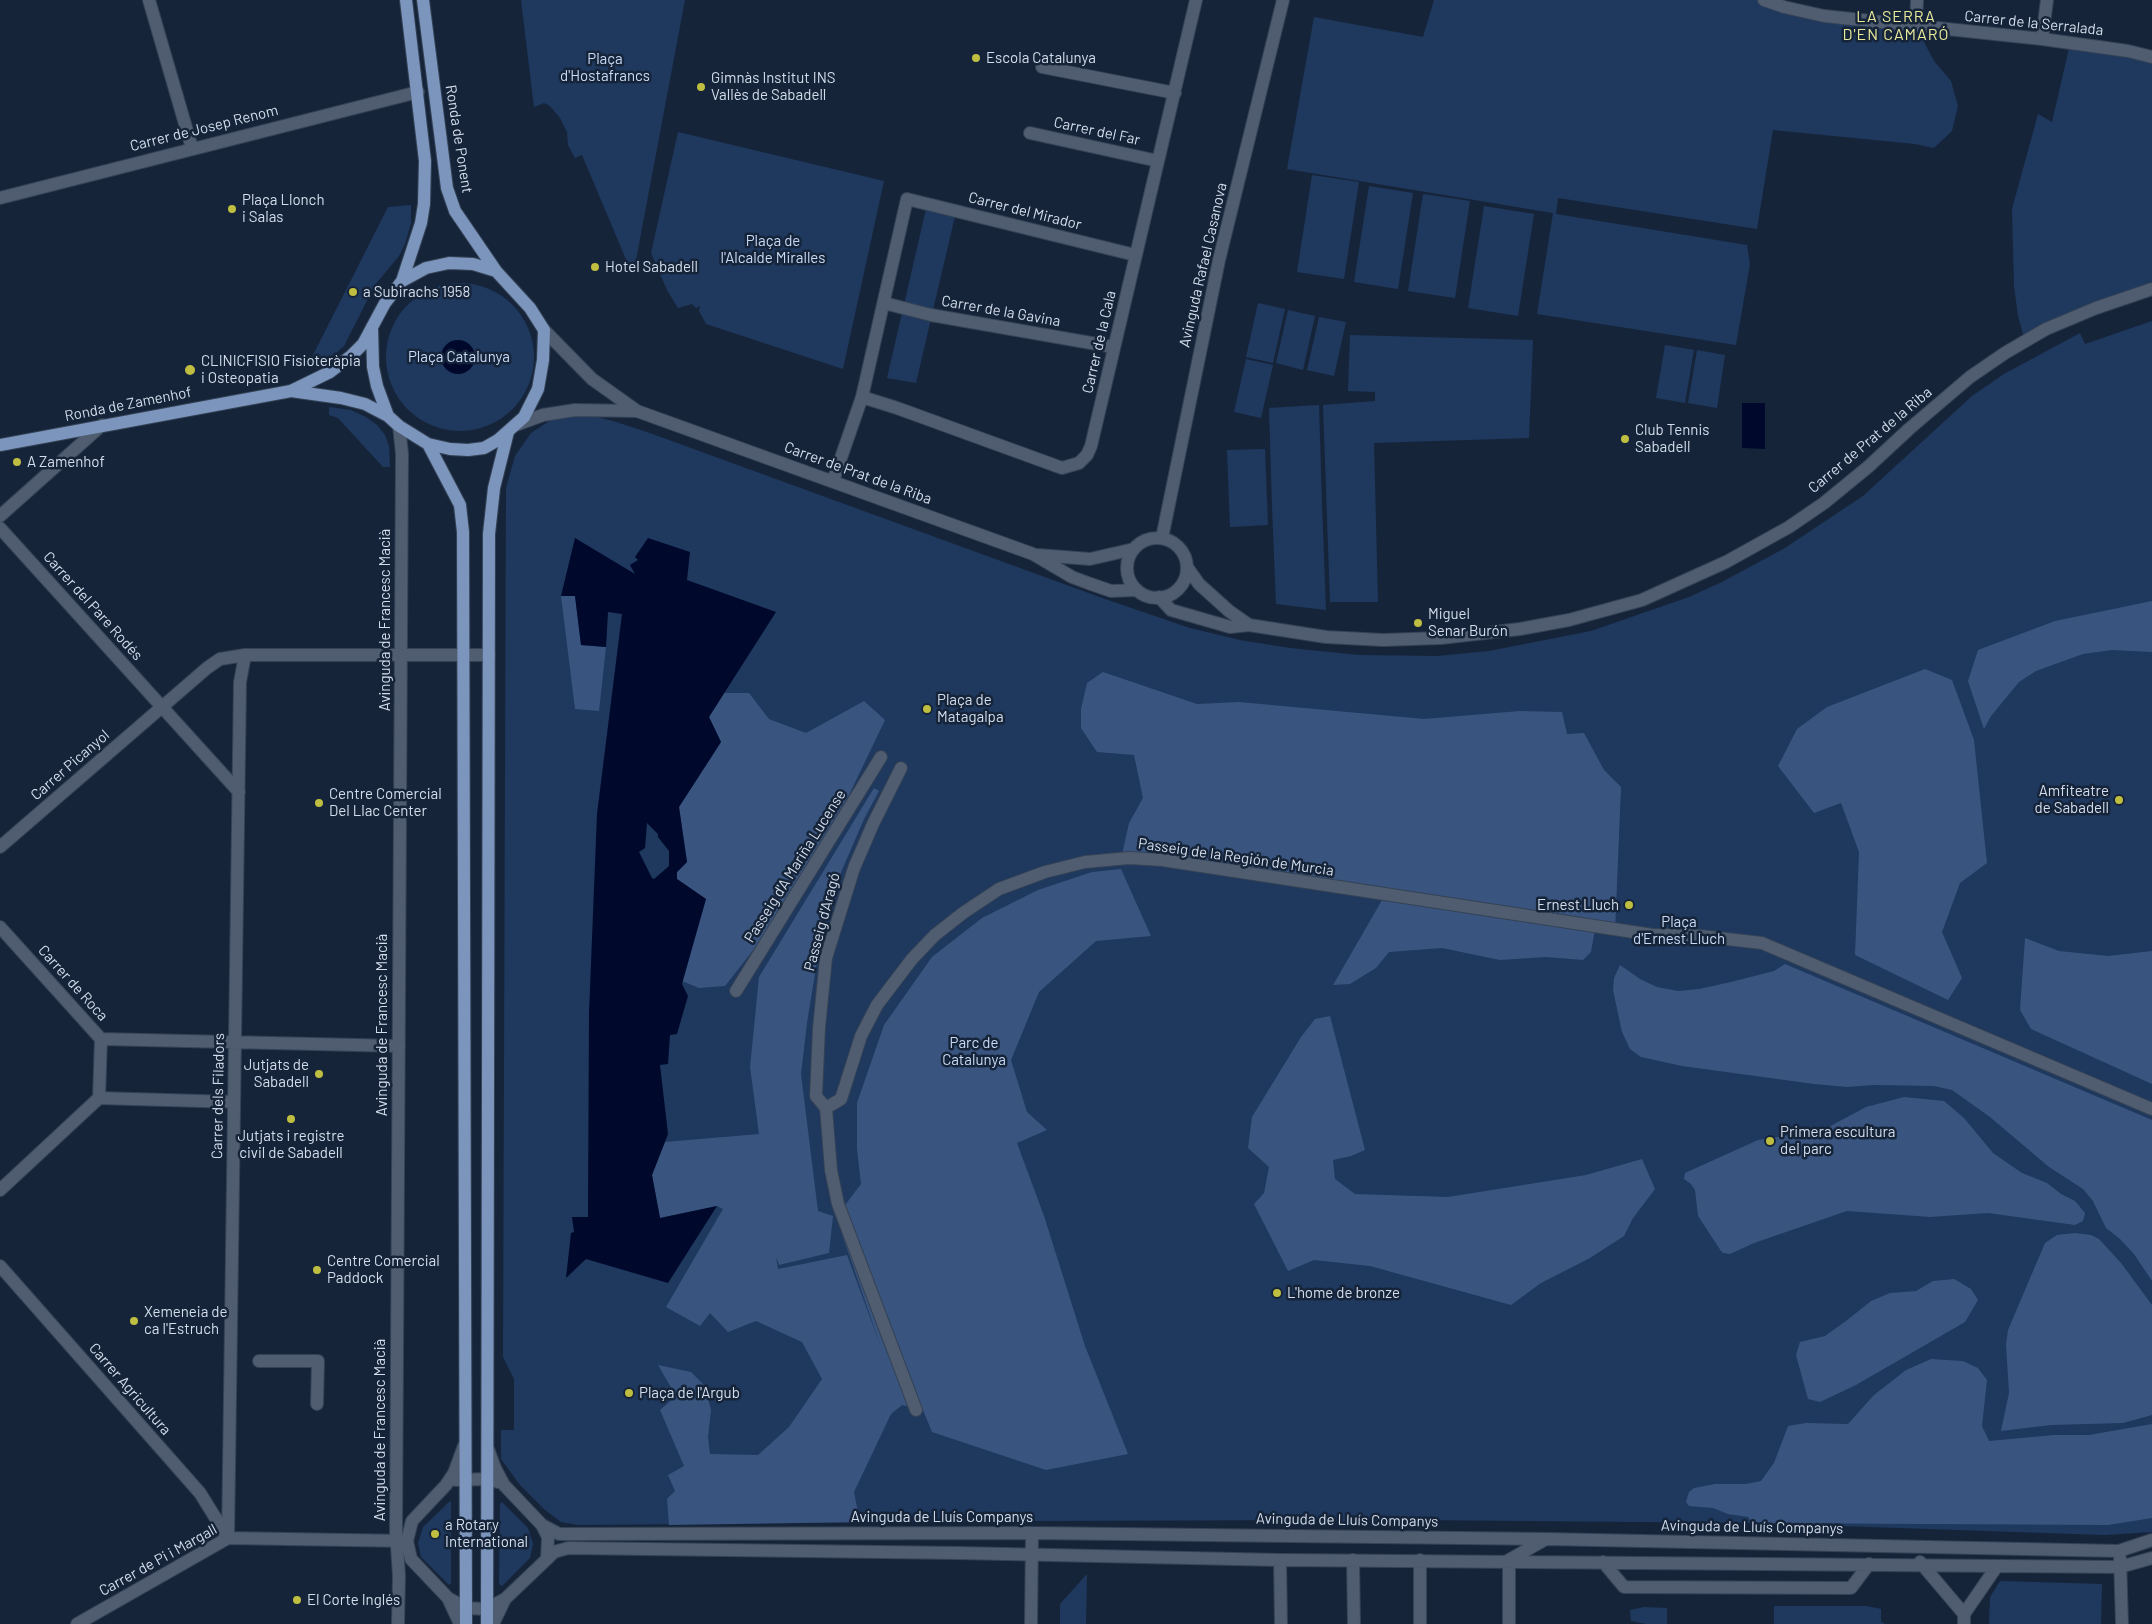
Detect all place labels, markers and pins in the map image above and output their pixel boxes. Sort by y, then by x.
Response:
place label: Escola Catalunya [986,49,1096,67]
marker: Escola Catalunya [970,52,982,64]
place label: Gimnàs Institut INS Vallès de Sabadell [711,69,836,104]
marker: Gimnàs Institut INS Vallès de Sabadell [695,81,707,93]
place label: Plaça Llonch i Salas [242,191,324,226]
marker: Plaça Llonch i Salas [226,203,238,215]
place label: Hotel Sabadell [605,258,698,276]
marker: Hotel Sabadell [589,261,601,273]
place label: a Subirachs 1958 [363,283,470,301]
marker: a Subirachs 1958 [347,286,359,298]
place label: CLINICFISIO Fisioteràpia i Osteopatia [201,352,361,387]
marker: CLINICFISIO Fisioteràpia i Osteopatia [183,363,197,377]
place label: Club Tennis Sabadell [1635,421,1709,456]
marker: Club Tennis Sabadell [1619,433,1631,445]
place label: A Zamenhof [27,453,105,471]
marker: A Zamenhof [11,456,23,468]
place label: Miguel Senar Burón [1428,605,1508,640]
marker: Miguel Senar Burón [1412,617,1424,629]
place label: Plaça de Matagalpa [937,691,1004,726]
marker: Plaça de Matagalpa [921,703,933,715]
place label: Amfiteatre de Sabadell [2034,782,2109,817]
place label: Centre Comercial Del Llac Center [329,785,442,820]
marker: Amfiteatre de Sabadell [2113,794,2125,806]
marker: Centre Comercial Del Llac Center [313,797,325,809]
place label: Ernest Lluch [1537,896,1619,914]
marker: Ernest Lluch [1623,899,1635,911]
place label: Jutjats de Sabadell [244,1056,309,1091]
marker: Jutjats de Sabadell [313,1068,325,1080]
marker: Jutjats i registre civil de Sabadell [285,1113,297,1125]
place label: Primera escultura del parc [1780,1123,1896,1158]
place label: Jutjats i registre civil de Sabadell [237,1127,345,1162]
marker: Primera escultura del parc [1764,1135,1776,1147]
place label: Centre Comercial Paddock [327,1252,440,1287]
marker: Centre Comercial Paddock [311,1264,323,1276]
place label: L'home de bronze [1287,1284,1400,1302]
marker: L'home de bronze [1271,1287,1283,1299]
place label: Xemeneia de ca l'Estruch [144,1303,227,1338]
marker: Xemeneia de ca l'Estruch [128,1315,140,1327]
place label: Plaça de l'Argub [639,1384,740,1402]
marker: Plaça de l'Argub [623,1387,635,1399]
place label: a Rotary International [445,1516,528,1551]
marker: a Rotary International [429,1528,441,1540]
place label: El Corte Inglés [307,1591,400,1609]
marker: El Corte Inglés [291,1594,303,1606]

